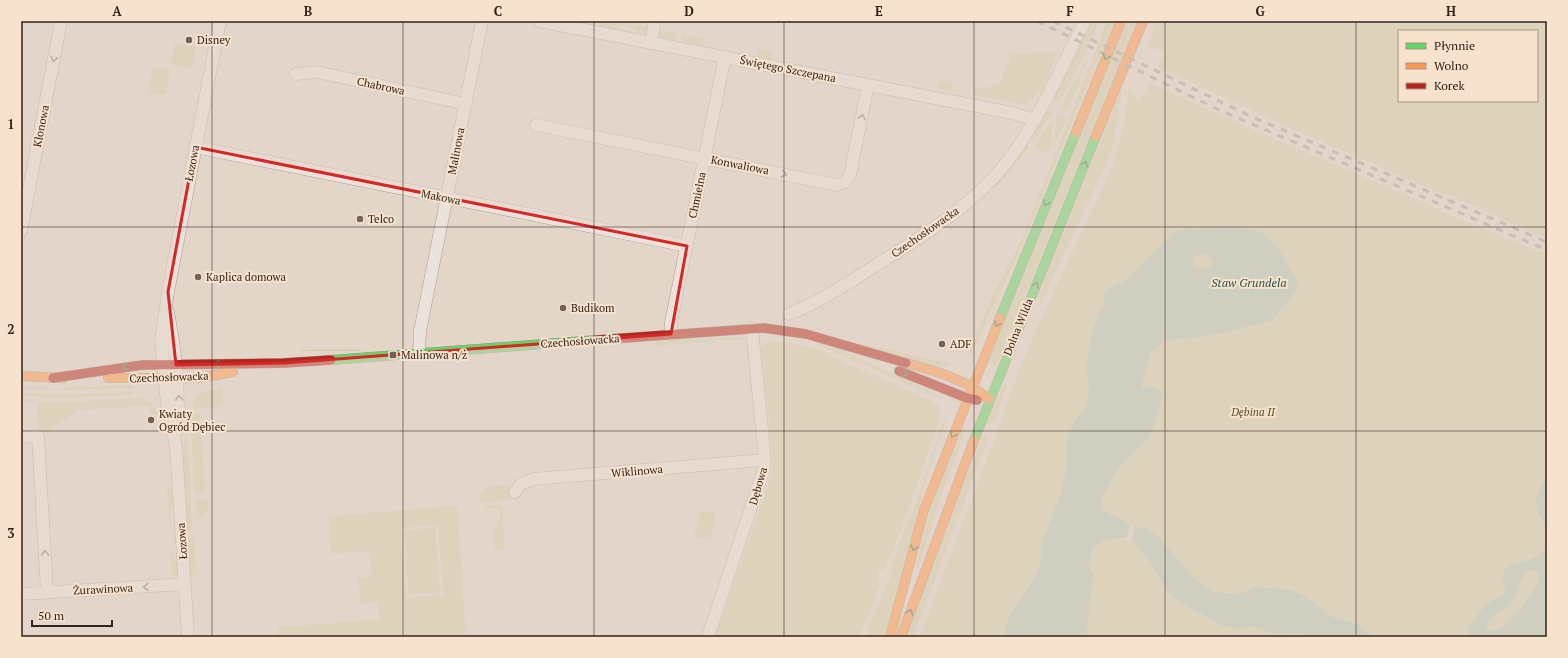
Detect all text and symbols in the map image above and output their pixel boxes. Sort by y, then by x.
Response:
text: A [112,2,122,20]
text: B [304,2,312,20]
text: C [494,2,502,20]
text: D [684,2,694,20]
text: E [875,2,883,20]
text: F [1066,2,1074,20]
text: G [1255,2,1265,20]
text: H [1446,2,1456,20]
legend [1398,30,1538,102]
place label: Disney [197,33,231,47]
marker: Disney [184,35,194,45]
text: Płynnie [1434,38,1475,53]
street label: Świętego Szczepana [739,53,838,85]
one-way arrow [1102,54,1110,61]
one-way arrow [50,56,59,62]
text: Wolno [1434,58,1469,73]
street label: Chabrowa [356,74,407,98]
text: Korek [1434,78,1465,93]
street label: Klonowa [30,103,52,148]
one-way arrow [857,114,865,120]
text: 1 [7,115,15,133]
street label: Malinowa [445,126,468,176]
street label: Łozowa [182,143,202,182]
street label: Konwaliowa [710,153,771,178]
one-way arrow [1080,161,1088,169]
one-way arrow [781,169,787,178]
street label: Chmielna [685,170,709,220]
street label: Makowa [420,186,462,208]
one-way arrow [1043,200,1051,207]
street label: Czechosłowacka [888,203,962,261]
place label: Telco [368,212,394,226]
marker: Telco [355,214,365,224]
place label: Kaplica domowa [206,270,287,284]
marker: Kaplica domowa [193,272,203,282]
water label: Staw Grundela [1211,275,1287,290]
one-way arrow [1031,281,1039,289]
street label: Dolna Wilda [1000,296,1036,358]
place label: Budikom [571,301,615,315]
marker: Budikom [558,303,568,313]
text: 2 [7,320,15,338]
one-way arrow [994,320,1002,327]
street label: Czechosłowacka [540,331,621,351]
place label: ADF [950,337,971,351]
marker: ADF [937,339,947,349]
place label: Malinowa n/ż [401,348,467,362]
marker: Malinowa n/ż [388,350,398,360]
one-way arrow [214,360,220,368]
one-way arrow [122,362,128,371]
street label: Czechosłowacka [129,369,209,385]
one-way arrow [902,369,909,377]
one-way arrow [174,395,183,401]
park label: Dębina II [1230,405,1276,419]
place label: Kwiaty Ogród Dębiec [159,407,225,434]
marker: Kwiaty Ogród Dębiec [146,415,156,425]
one-way arrow [949,431,957,438]
street label: Wiklinowa [611,462,664,480]
street label: Dębowa [746,465,770,507]
street label: Łozowa [174,522,190,560]
text: 3 [7,524,15,542]
one-way arrow [910,545,918,551]
one-way arrow [40,550,49,556]
street label: Żurawinowa [73,580,134,598]
one-way arrow [143,582,149,591]
scale bar [32,602,112,628]
text: 50 m [38,608,65,623]
one-way arrow [905,609,913,616]

